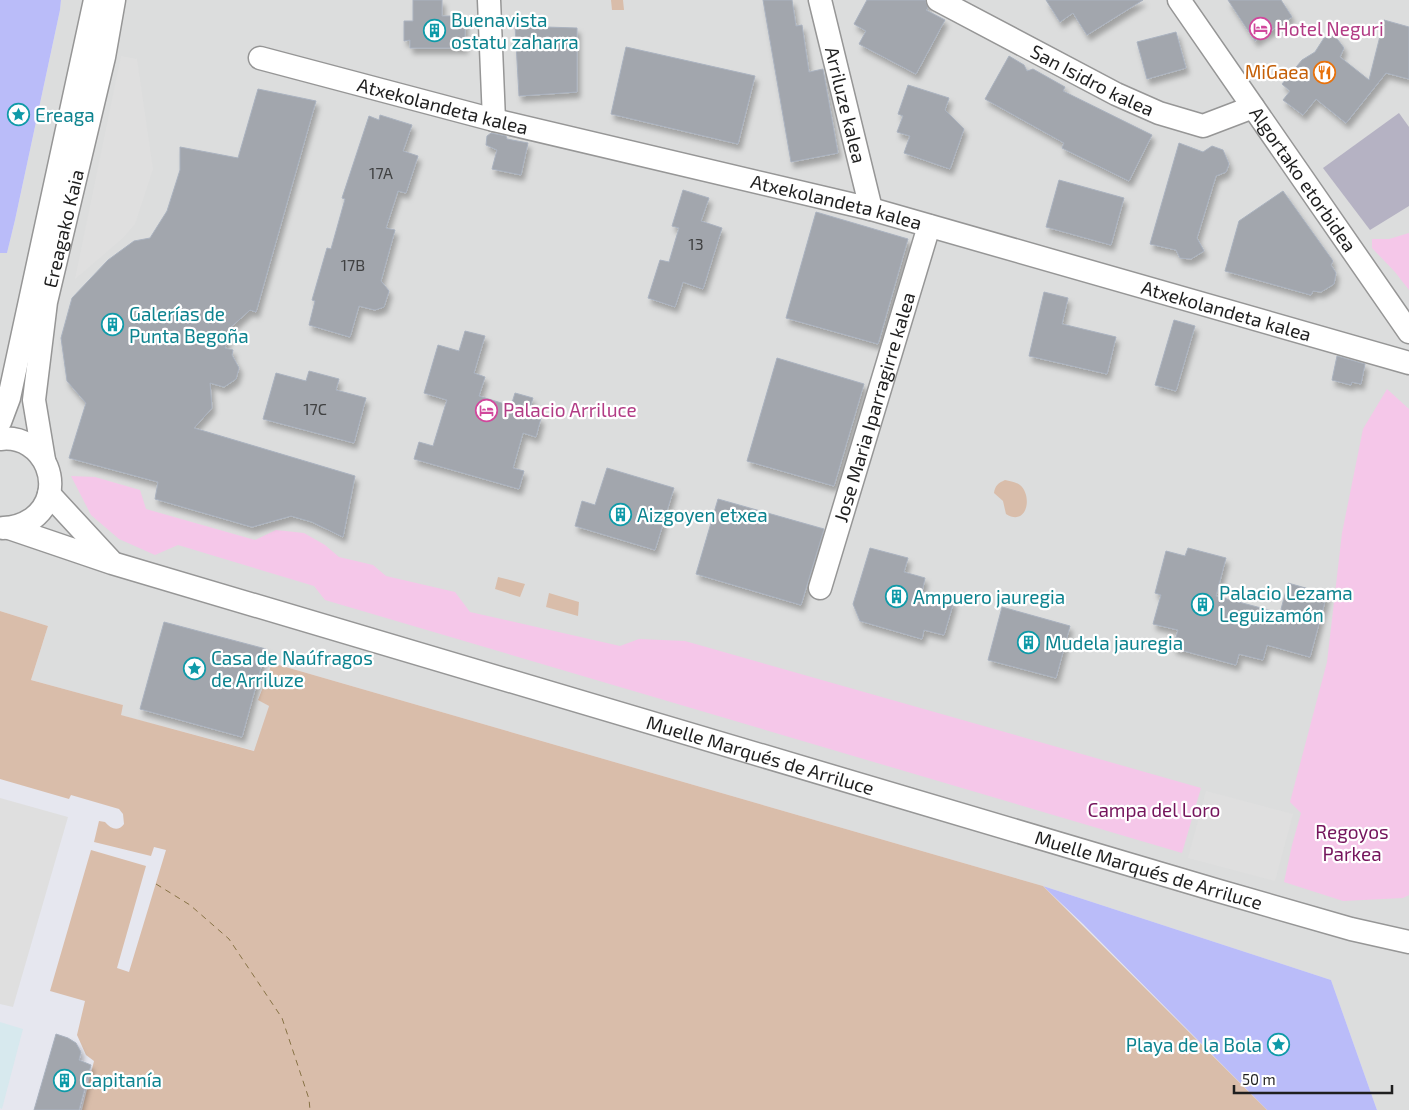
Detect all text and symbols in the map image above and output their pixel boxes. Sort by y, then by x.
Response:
place label: Buenavista ostatu zaharra [451,8,579,53]
hotel icon: Hotel Neguri [1248,17,1272,41]
place label: Hotel Neguri [1276,17,1384,40]
building icon: Buenavista ostatu zaharra [423,19,447,43]
street label: San Isidro kalea [1027,39,1158,120]
street label: Arriluze kalea [821,44,871,165]
place label: MiGaea [1245,60,1309,83]
restaurant icon: MiGaea [1313,60,1337,84]
street label: Atxekolandeta kalea [355,72,531,139]
street label: Algortako etorbidea [1245,102,1362,256]
place icon: Ereaga [7,103,31,127]
place label: Ereaga [35,103,95,126]
house number: 17A [369,163,393,182]
street label: Ereagako Kaia [38,167,88,290]
street label: Atxekolandeta kalea [749,169,925,234]
house number: 13 [688,234,704,253]
house number: 17B [341,255,365,274]
street label: Atxekolandeta kalea [1139,275,1314,345]
street label: Jose Maria Iparragirre kalea [829,289,919,525]
place label: Galerías de Punta Begoña [129,302,249,347]
building icon: Galerías de Punta Begoña [101,313,125,337]
hotel icon: Palacio Arriluce [475,398,499,422]
place label: Palacio Arriluce [503,398,637,421]
house number: 17C [303,399,327,418]
building icon: Aizgoyen etxea [609,503,633,527]
place label: Aizgoyen etxea [637,503,768,526]
place label: Palacio Lezama Leguizamón [1219,581,1353,626]
building icon: Ampuero jauregia [885,585,909,609]
place label: Ampuero jauregia [913,585,1065,608]
building icon: Palacio Lezama Leguizamón [1191,592,1215,616]
building icon: Mudela jauregia [1017,631,1041,655]
place label: Mudela jauregia [1045,631,1183,654]
place label: Casa de Naúfragos de Arriluze [211,646,373,691]
place icon: Casa de Naúfragos de Arriluze [183,657,207,681]
street label: Muelle Marqués de Arriluce [644,710,877,799]
park label: Campa del Loro [1088,798,1220,821]
park label: Regoyos Parkea [1315,820,1389,865]
street label: Muelle Marqués de Arriluce [1032,825,1265,914]
place label: Playa de la Bola [1126,1033,1262,1056]
place icon: Playa de la Bola [1266,1033,1290,1057]
scale bar [1234,1062,1392,1094]
building icon: Capitanía [53,1068,77,1092]
place label: Capitanía [81,1068,162,1091]
text: 50 m [1242,1070,1276,1088]

